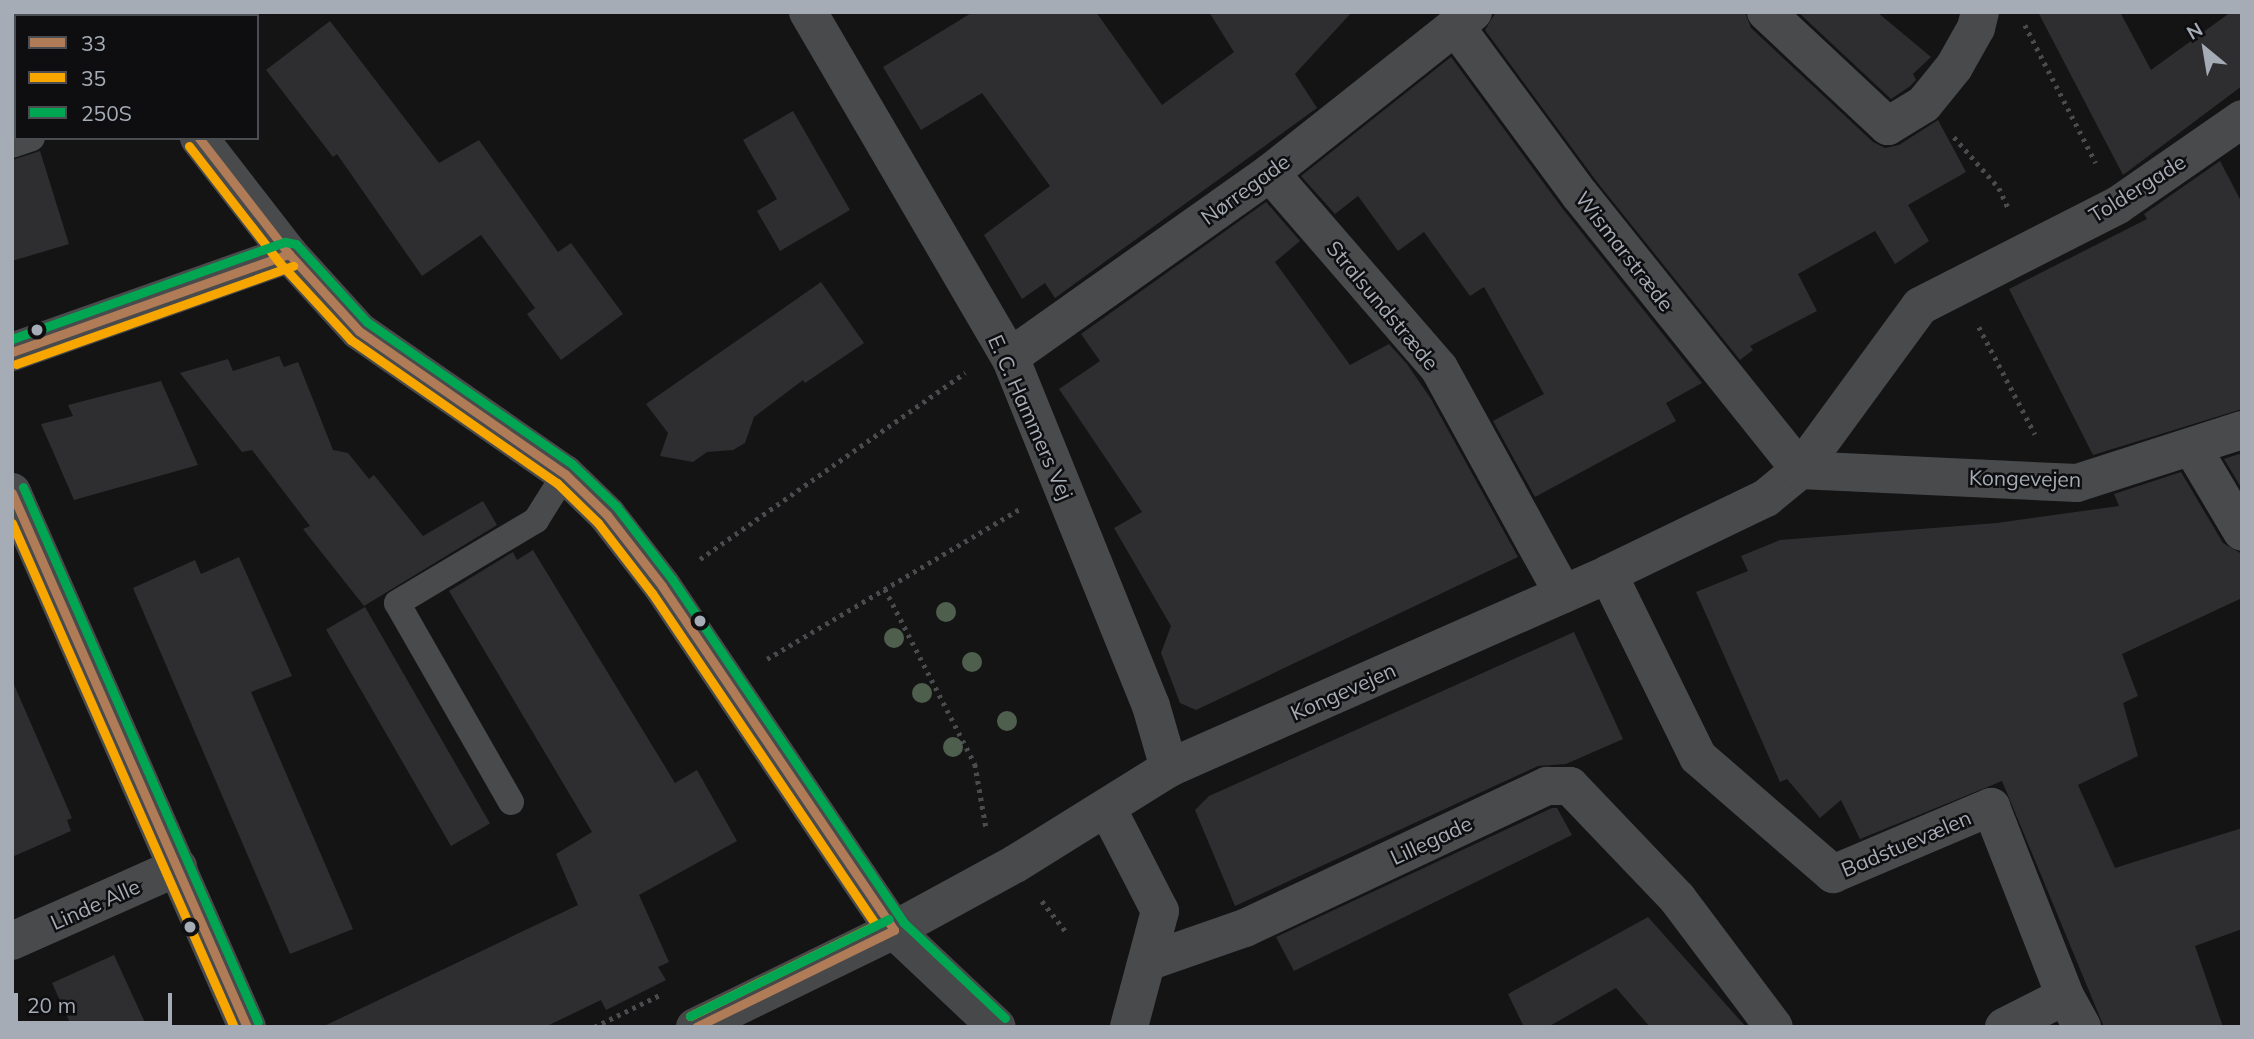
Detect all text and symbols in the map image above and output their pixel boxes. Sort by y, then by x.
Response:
legend [14,14,259,140]
north arrow [2170,14,2240,84]
text: N [2182,17,2207,45]
text: 33 [81,30,106,56]
text: 35 [81,65,106,91]
text: 250S [81,100,132,126]
street label: Nørregade [1196,148,1294,230]
street label: Toldergade [2084,148,2190,228]
street label: Wismarstræde [1570,186,1680,316]
street label: Stralsundstræde [1322,235,1444,375]
unlabelled marker [30,323,44,337]
street label: E. C. Hammers Vej [983,331,1079,503]
street label: Kongevejen [1969,464,2081,492]
unlabelled marker [693,614,707,628]
street label: Kongevejen [1287,657,1399,725]
street label: Badstuevælen [1837,804,1975,882]
street label: Lillegade [1386,810,1476,870]
street label: Linde Alle [46,873,144,935]
unlabelled marker [183,920,197,934]
scale bar [18,979,175,1023]
text: 20 m [27,992,76,1018]

